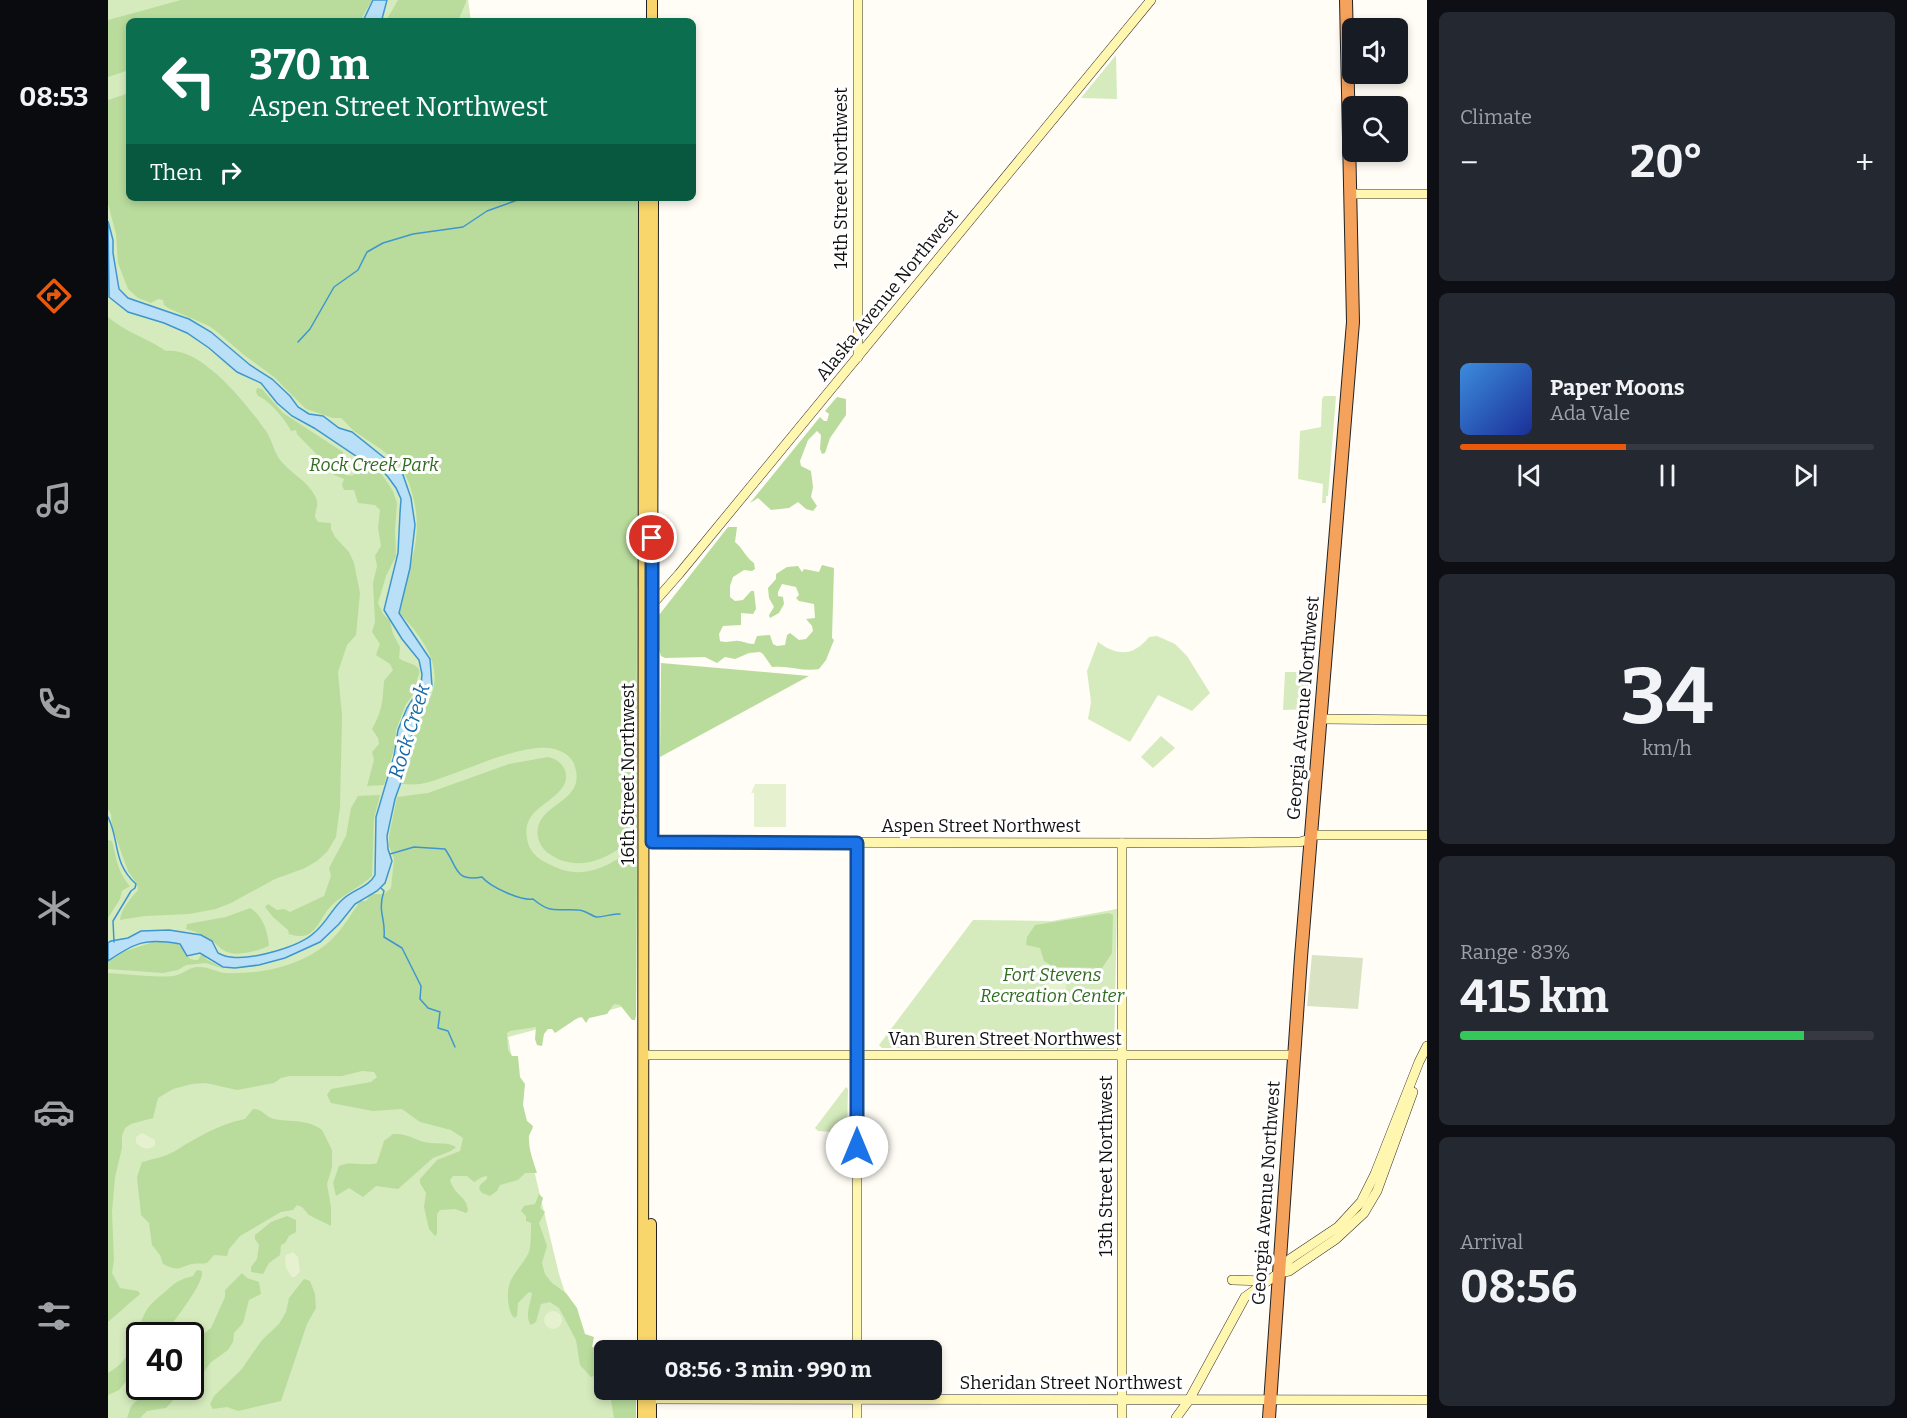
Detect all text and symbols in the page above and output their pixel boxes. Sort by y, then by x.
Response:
map controls [1342,18,1408,162]
button: sound [1342,18,1408,84]
text: 370 m [249,40,369,90]
icon: left [150,42,228,120]
text: 08:53 [19,81,89,113]
street label: 14th Street Northwest [830,87,852,269]
text: Aspen Street Northwest [249,91,548,123]
button: search [1342,96,1408,162]
text: Climate [1460,105,1532,129]
text: 20° [1630,135,1703,189]
text: − [1460,143,1478,183]
text: + [1855,143,1874,183]
icon: right [214,156,247,189]
text: Then [150,159,202,186]
street label: Alaska Avenue Northwest [811,204,963,385]
icon: directions [33,275,75,317]
text: Paper Moons [1550,374,1685,401]
text: Ada Vale [1550,401,1630,425]
park label: Rock Creek Park [309,454,439,476]
icon: previous [1513,459,1546,492]
icon: pause [1651,459,1684,492]
icon: next [1789,459,1822,492]
icon: music [33,479,75,521]
pin [626,512,677,563]
icon: arrive [635,521,668,554]
street label: Georgia Avenue Northwest [1282,595,1324,821]
text: 34 [1621,650,1713,744]
water label: Rock Creek [383,680,435,781]
icon: phone [33,683,75,725]
street label: 16th Street Northwest [617,683,639,865]
text: km/h [1642,736,1692,760]
street label: Aspen Street Northwest [881,815,1081,837]
icon: climate [33,887,75,929]
text: Range · 83% [1460,940,1570,964]
park label: Fort Stevens Recreation Center [980,964,1125,1007]
text: 415 km [1460,970,1609,1024]
street label: Van Buren Street Northwest [888,1028,1122,1050]
street label: 13th Street Northwest [1095,1075,1117,1257]
street label: Georgia Avenue Northwest [1247,1080,1285,1306]
icon: car [33,1091,75,1133]
position arrow [825,1115,889,1179]
text: Arrival [1460,1230,1523,1254]
text: 08:56 [1460,1260,1577,1314]
icon: filters [33,1295,75,1337]
speed limit sign: 40 [126,1322,204,1400]
text: 08:56 · 3 min · 990 m [664,1356,872,1383]
street label: Sheridan Street Northwest [960,1372,1183,1394]

